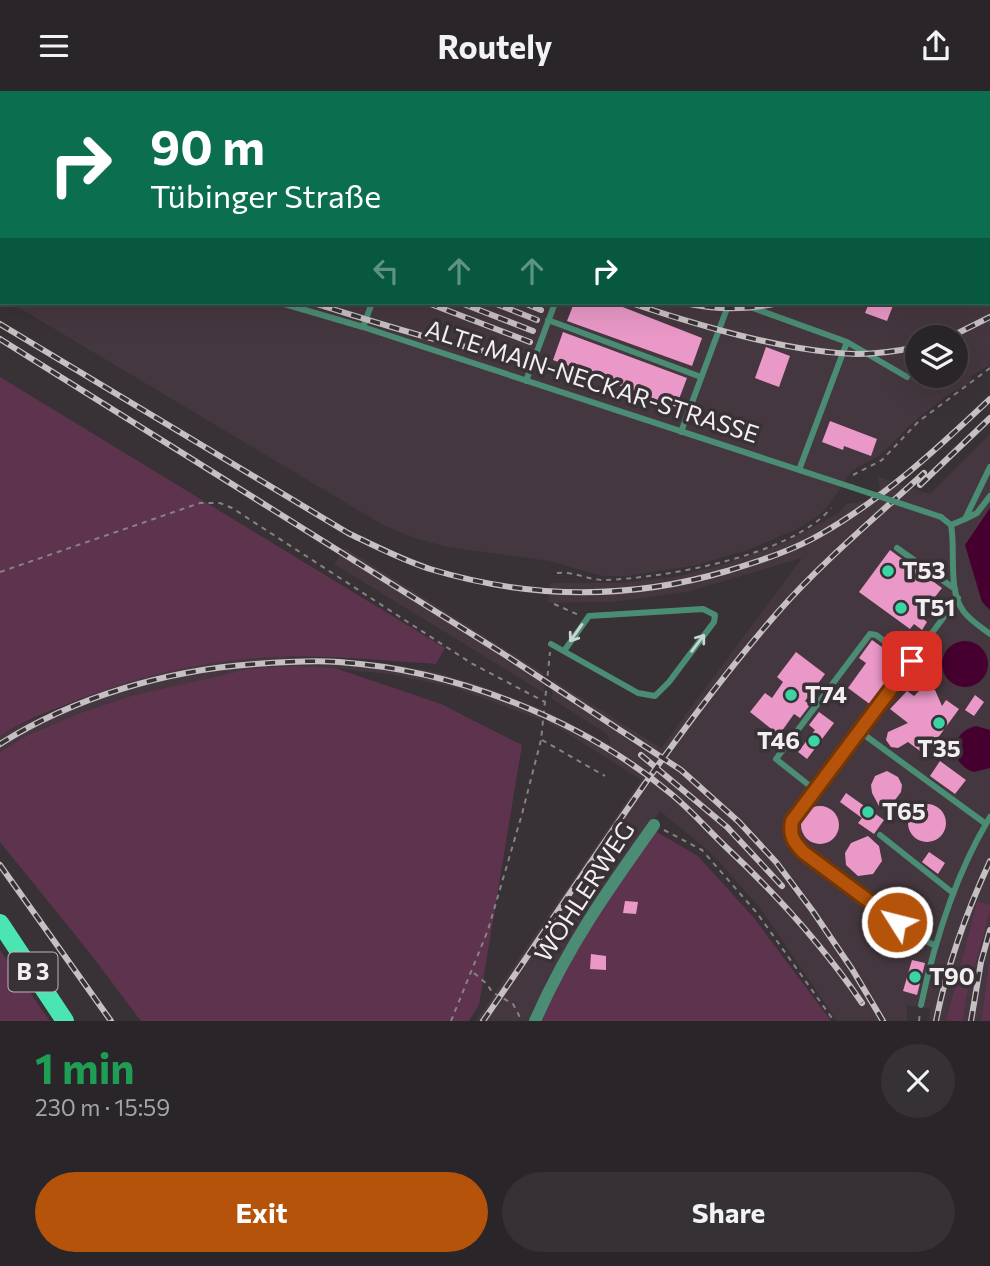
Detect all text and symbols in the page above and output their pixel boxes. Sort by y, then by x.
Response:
text: Routely [438,26,552,66]
icon: menu [35,27,73,65]
icon: share [917,27,955,65]
text: 90 m [150,115,265,175]
icon: right [35,119,126,210]
text: Tübinger Straße [150,175,381,215]
icon: left [367,252,405,290]
icon: ahead [440,252,478,290]
icon: ahead [513,252,551,290]
icon: right [586,252,624,290]
street label: ALTE MAIN-NECKAR-STRASSE [422,313,763,448]
map controls [905,325,968,388]
button: layers [905,325,968,388]
place label: T53 [902,555,945,584]
marker: T53 [880,563,896,579]
place label: T51 [915,592,955,621]
marker: T51 [893,600,909,616]
one-way arrow [569,623,583,642]
pin [882,631,942,691]
one-way arrow [691,634,706,653]
icon: arrive [893,642,931,680]
place label: T74 [805,679,847,708]
marker: T74 [783,687,799,703]
marker: T35 [931,715,947,731]
place label: T46 [757,725,800,754]
marker: T46 [806,733,822,749]
place label: T35 [917,733,961,762]
place label: T65 [882,796,926,825]
marker: T65 [860,804,876,820]
street label: WÖHLERWEG [528,816,640,967]
position arrow [860,885,934,959]
road number: B 3 [8,953,58,991]
place label: T90 [929,961,975,990]
marker: T90 [907,969,923,985]
text: 1 min [35,1041,135,1093]
button: close [881,1044,955,1118]
text: 230 m · 15:59 [35,1093,170,1121]
button: Exit [35,1172,488,1252]
button: Share [502,1172,955,1252]

